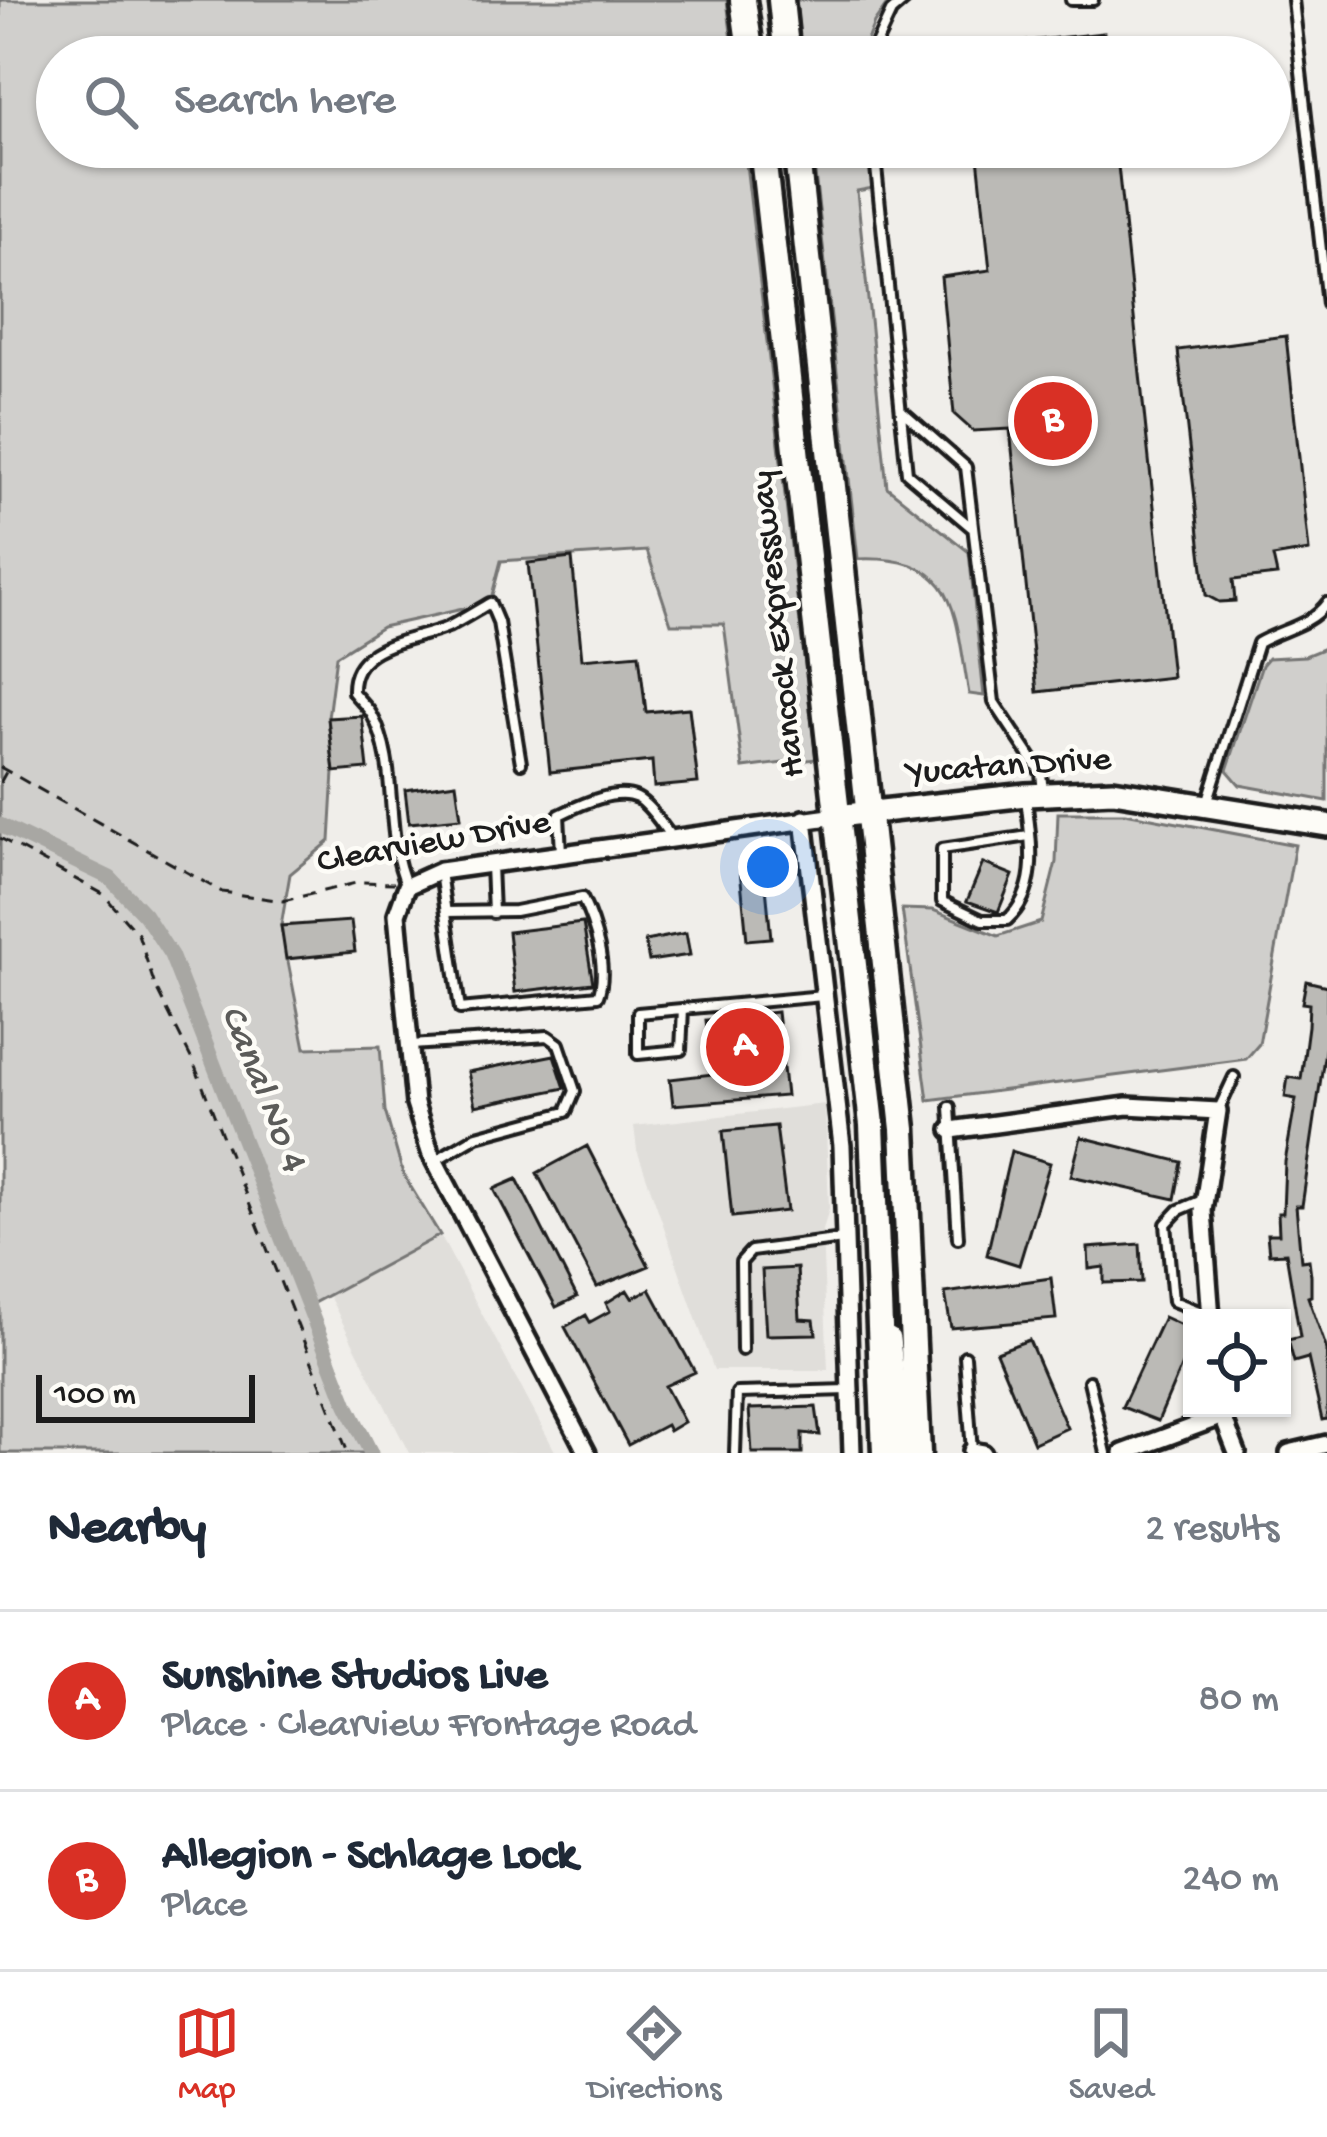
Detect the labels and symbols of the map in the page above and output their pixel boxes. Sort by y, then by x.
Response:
pin: B [1014,376,1092,466]
street label: Hancock Expressway [742,468,817,779]
street label: Yucatan Drive [902,739,1113,797]
street label: Clearview Drive [314,802,554,886]
your location [738,837,798,897]
water label: Canal No 4 [207,1000,316,1180]
pin: A [706,1002,784,1092]
scale bar [36,1369,255,1422]

